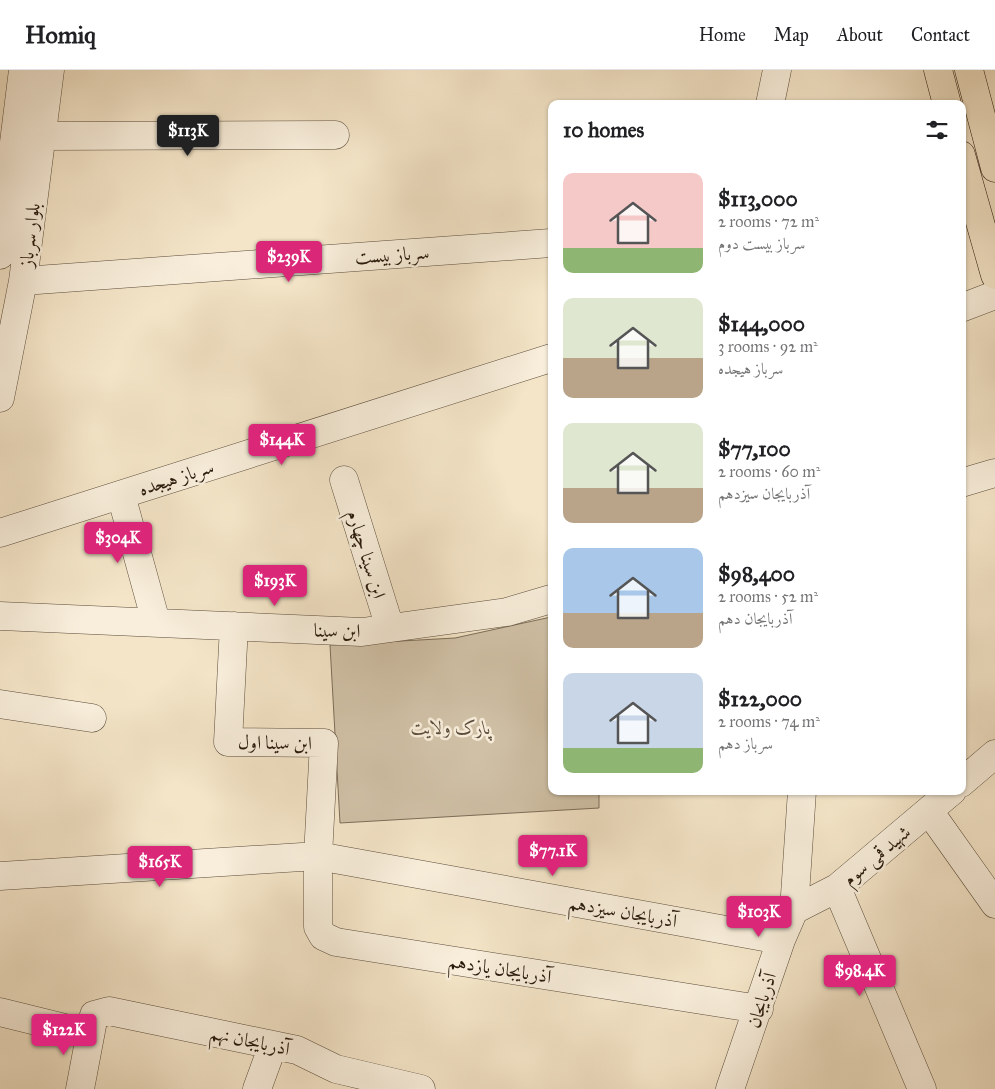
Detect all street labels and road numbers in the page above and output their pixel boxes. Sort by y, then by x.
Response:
street label: بلوار سرباز [14,202,46,271]
street label: سرباز بیست [354,240,430,270]
street label: سرباز هیجده [136,455,217,501]
street label: ابن سینا چهارم [337,507,391,603]
street label: ابن سینا [313,619,361,642]
street label: ابن سینا اول [238,730,312,755]
street label: شهید قمی سوم [838,820,918,894]
street label: آذربایجان سیزدهم [566,891,681,940]
street label: آذربایجان یازدهم [446,949,555,995]
street label: آذربایجان [742,968,782,1031]
street label: آذربایجان نهم [206,1021,294,1067]

